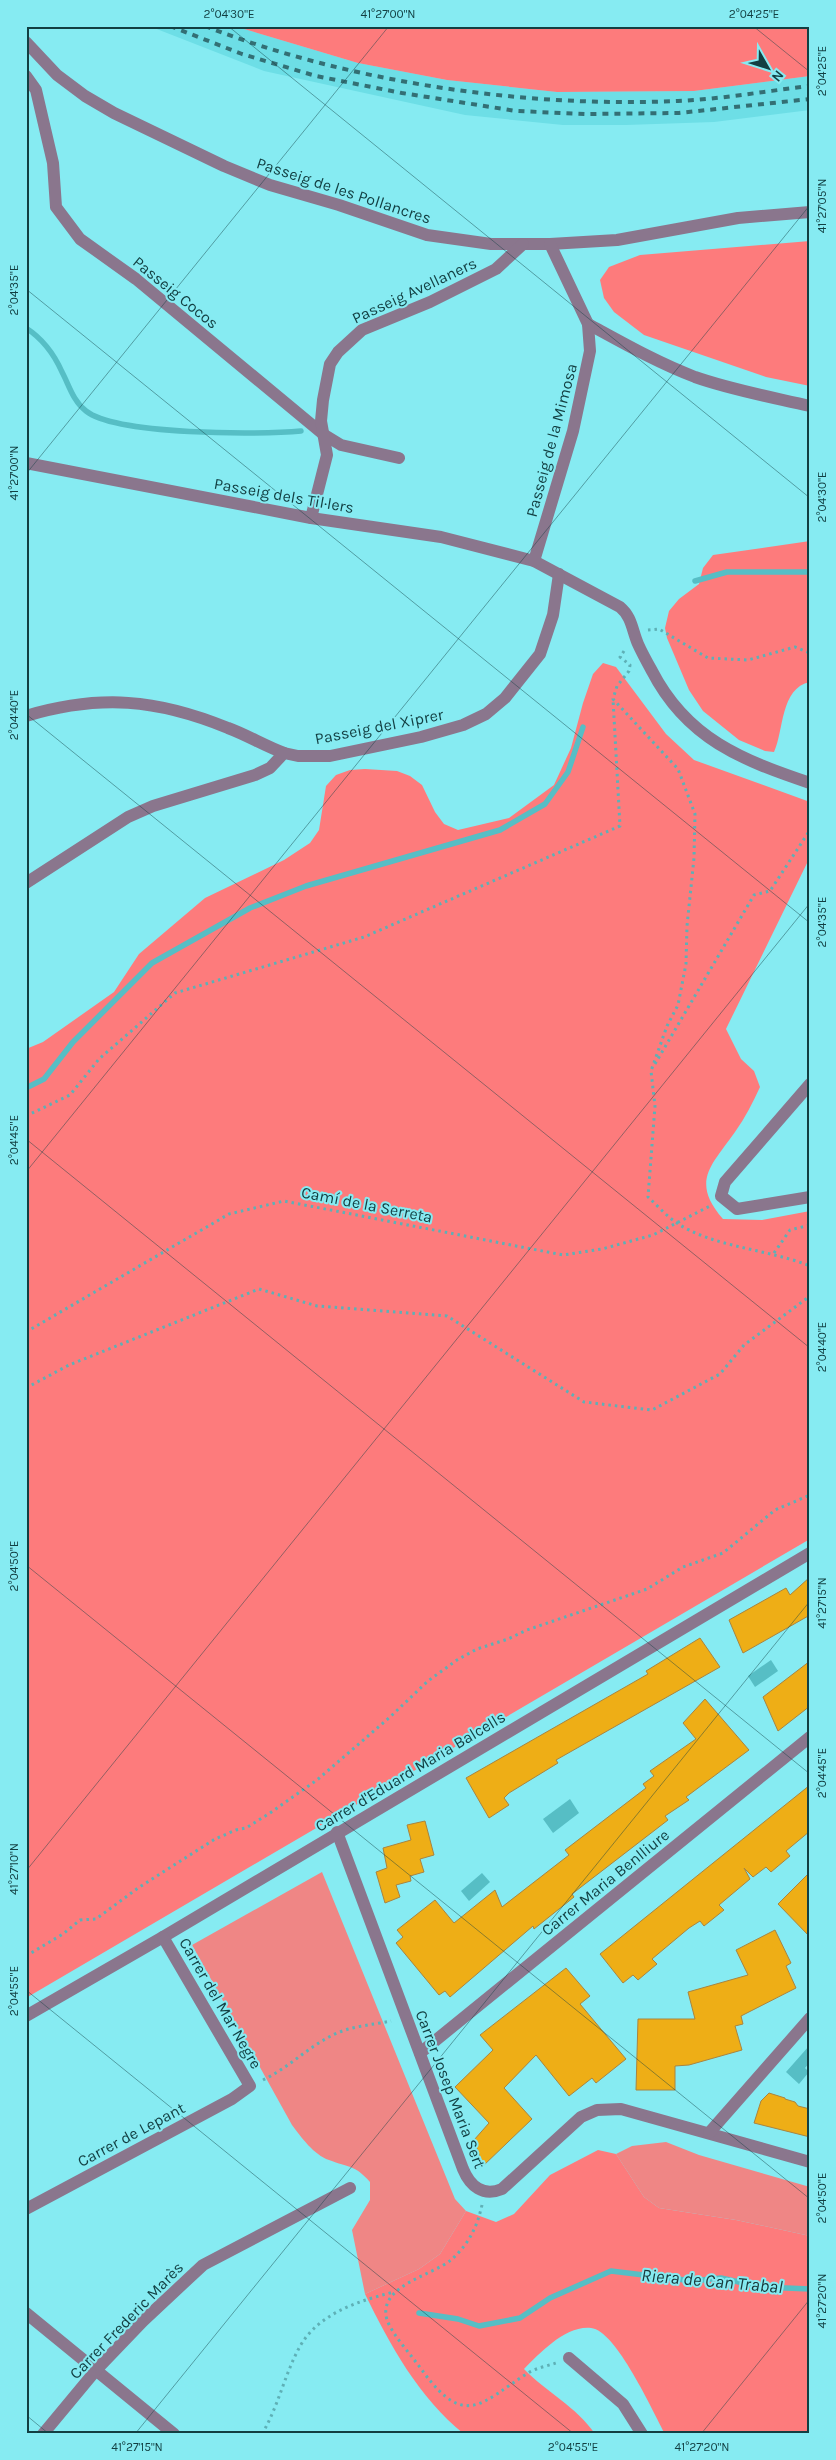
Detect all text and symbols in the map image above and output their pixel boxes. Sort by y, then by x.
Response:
text: 2°04'30"E [203,7,255,21]
text: 41°27'00"N [360,7,416,21]
text: 2°04'25"E [729,7,779,21]
north arrow [744,42,794,92]
text: 2°04'25"E [815,46,829,96]
text: N [768,67,787,85]
street label: Passeig de les Pollancres [254,153,434,228]
text: 41°27'05"N [815,179,829,233]
street label: Passeig Cocos [129,252,222,333]
street label: Passeig Avellaners [349,253,480,328]
text: 2°04'35"E [7,265,21,315]
street label: Passeig de la Mimosa [522,361,581,519]
text: 41°27'00"N [7,445,21,501]
text: 2°04'30"E [815,471,829,523]
street label: Passeig dels Til·lers [212,474,355,517]
text: 2°04'40"E [7,690,21,740]
street label: Passeig del Xiprer [313,705,445,748]
text: 2°04'35"E [815,897,829,947]
text: 2°04'45"E [7,1115,21,1165]
street label: Camí de la Serreta [300,1182,434,1227]
text: 2°04'40"E [815,1322,829,1372]
text: 2°04'50"E [7,1541,21,1591]
text: 41°27'15"N [815,1577,829,1629]
street label: Carrer d'Eduard Maria Balcells [312,1707,509,1836]
text: 2°04'45"E [815,1748,829,1798]
street label: Carrer Maria Benlliure [538,1825,673,1940]
text: 41°27'10"N [7,1843,21,1895]
street label: Carrer del Mar Negre [175,1934,266,2072]
text: 2°04'55"E [7,1966,21,2016]
street label: Carrer Josep Maria Sert [412,2007,490,2171]
street label: Carrer de Lepant [74,2098,188,2171]
text: 2°04'50"E [815,2173,829,2223]
street label: Carrer Frederic Marès [66,2258,187,2383]
water label: Riera de Can Trabal [640,2264,784,2298]
text: 41°27'20"N [815,2274,829,2328]
text: 41°27'15"N [111,2440,163,2454]
text: 2°04'55"E [548,2440,598,2454]
text: 41°27'20"N [675,2440,729,2454]

